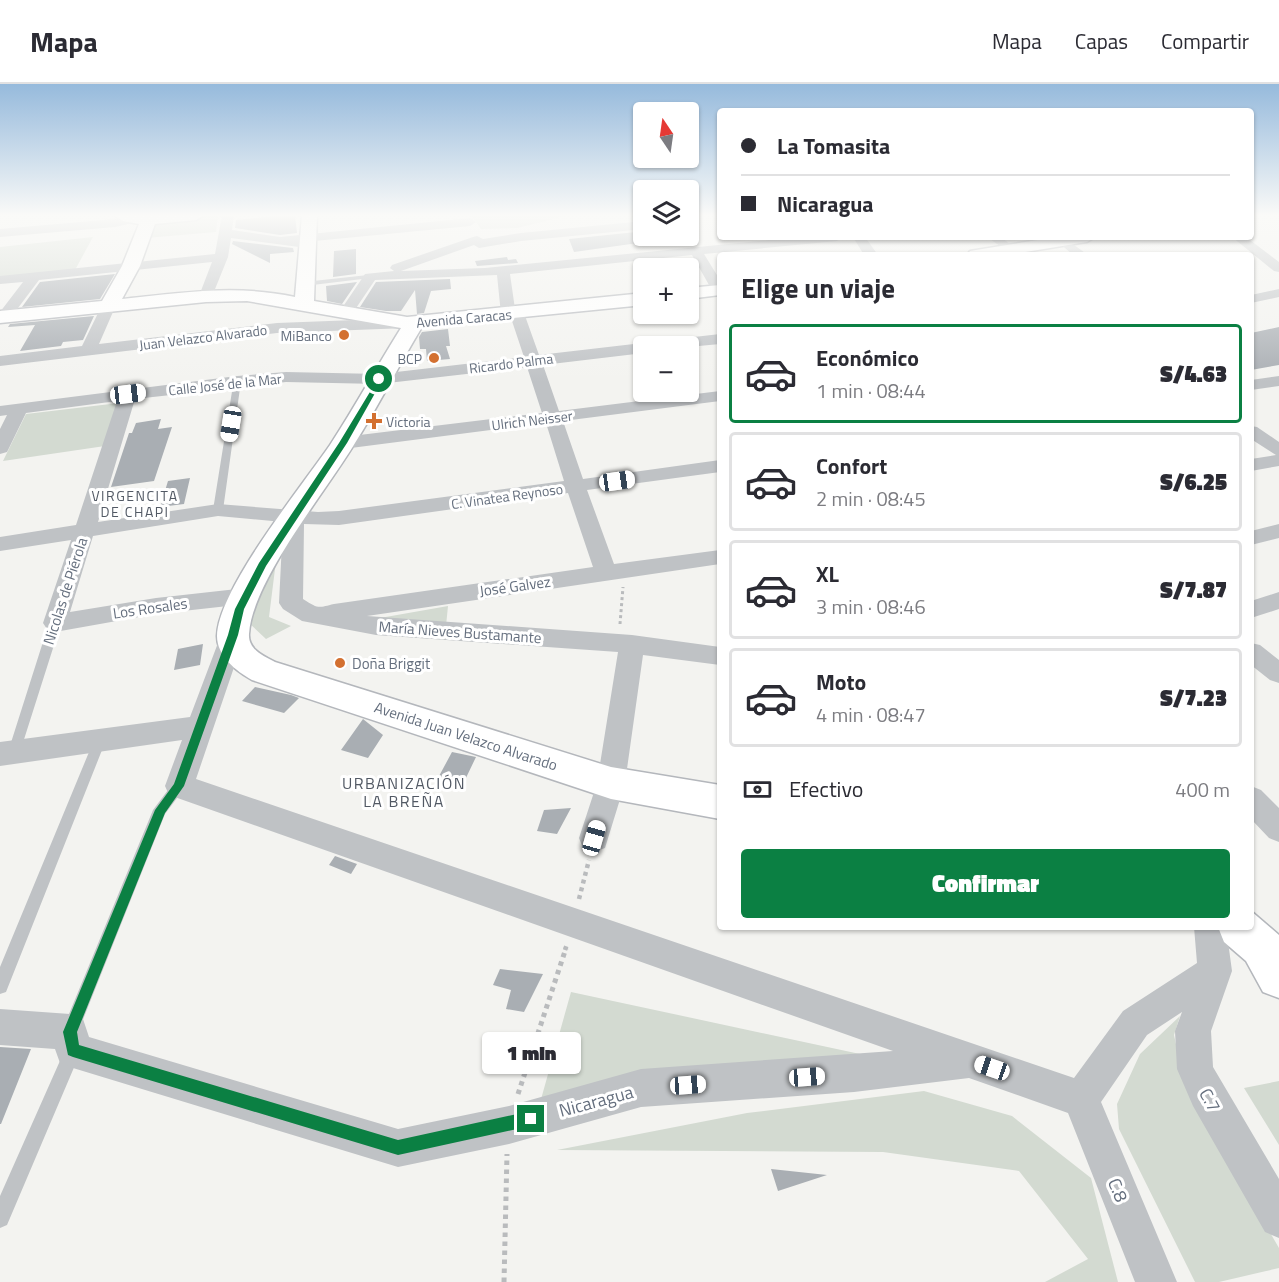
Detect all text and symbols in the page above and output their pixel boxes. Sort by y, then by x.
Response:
text: Mapa [30,20,98,63]
text: Mapa [992,25,1042,57]
text: Capas [1075,25,1128,57]
text: Compartir [1161,25,1249,57]
north arrow [633,102,699,168]
map controls [633,102,699,402]
text: La Tomasita [777,129,890,163]
button: layers [633,180,699,246]
text: Nicaragua [777,187,874,221]
button: + [633,258,699,324]
text: Elige un viaje [741,267,895,308]
street label: Avenida Caracas [415,303,513,333]
street label: Juan Velazco Alvarado [138,319,268,355]
place label: MiBanco [281,325,332,346]
marker: MiBanco [337,328,351,342]
button: − [633,336,699,402]
text: Económico [816,341,919,375]
street label: Ricardo Palma [468,347,554,379]
icon: car [744,347,798,401]
place label: BCP [397,348,422,369]
marker: BCP [427,351,441,365]
text: S/4.63 [1160,357,1227,391]
route start [365,365,392,392]
street label: Calle José de la Mar [167,368,283,400]
text: 1 min · 08:44 [816,375,926,406]
car [109,383,147,405]
car [219,405,243,443]
street label: Ulrich Neisser [490,405,574,435]
place label: Victoria [386,411,431,432]
marker: Victoria [367,414,381,428]
text: Confort [816,449,887,483]
icon: car [744,455,798,509]
text: S/6.25 [1160,465,1227,499]
car [598,470,636,492]
street label: C. Vinatea Reynoso [450,478,564,514]
text: 2 min · 08:45 [816,483,926,514]
district label: VIRGENCITA DE CHAPI [91,485,179,522]
street label: Nicolas de Piérola [37,534,93,648]
text: XL [816,557,839,591]
icon: car [744,563,798,617]
street label: José Galvez [478,570,552,602]
text: S/7.87 [1160,573,1227,607]
street label: Los Rosales [111,591,189,625]
text: 3 min · 08:46 [816,591,926,622]
street label: María Nieves Bustamante [378,615,542,649]
place label: Doña Briggit [352,652,431,675]
marker: Doña Briggit [333,656,347,670]
text: Moto [816,665,866,699]
icon: car [744,671,798,725]
text: S/7.23 [1160,681,1227,715]
street label: Avenida Juan Velazco Alvarado [371,695,561,777]
text: 4 min · 08:47 [816,699,926,730]
district label: URBANIZACIÓN LA BREÑA [342,771,466,813]
text: Efectivo [789,772,863,806]
icon: cash [741,773,774,806]
text: 400 m [1175,774,1230,805]
car [580,818,608,858]
button: Confirmar [741,849,1230,918]
callout: 1 min [482,1032,580,1074]
text: 1 min [507,1037,556,1068]
car [972,1054,1012,1082]
car [788,1067,826,1087]
car [669,1075,707,1095]
street label: Nicaragua [556,1078,636,1124]
street label: C.7 [1192,1083,1228,1117]
route end [517,1105,544,1132]
street label: C.8 [1101,1174,1135,1206]

